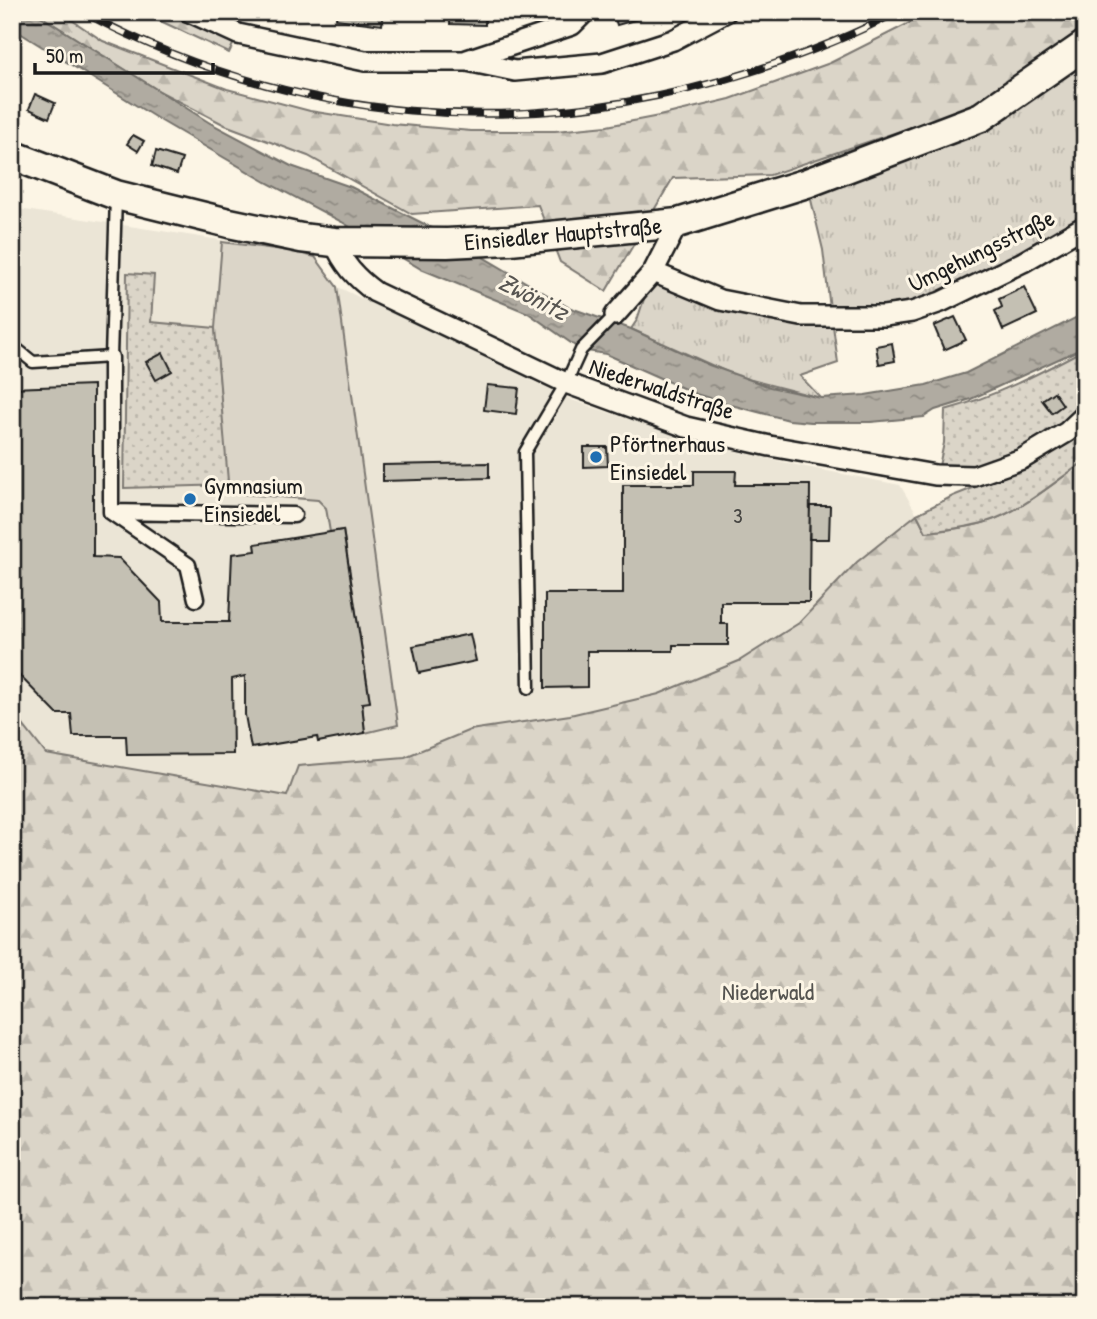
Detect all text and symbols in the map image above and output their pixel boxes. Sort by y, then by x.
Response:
scale bar [35,32,214,76]
text: 50 m [46,41,83,70]
street label: Umgehungsstraße [903,201,1060,299]
street label: Einsiedler Hauptstraße [463,208,664,258]
water label: Zwönitz [493,264,576,329]
street label: Niederwaldstraße [585,350,739,427]
place label: Pförtnerhaus Einsiedel [610,427,725,487]
marker: Pförtnerhaus Einsiedel [588,449,604,465]
place label: Gymnasium Einsiedel [204,469,303,529]
marker: Gymnasium Einsiedel [182,491,198,507]
house number: 3 [733,501,743,530]
park label: Niederwald [722,975,814,1007]

